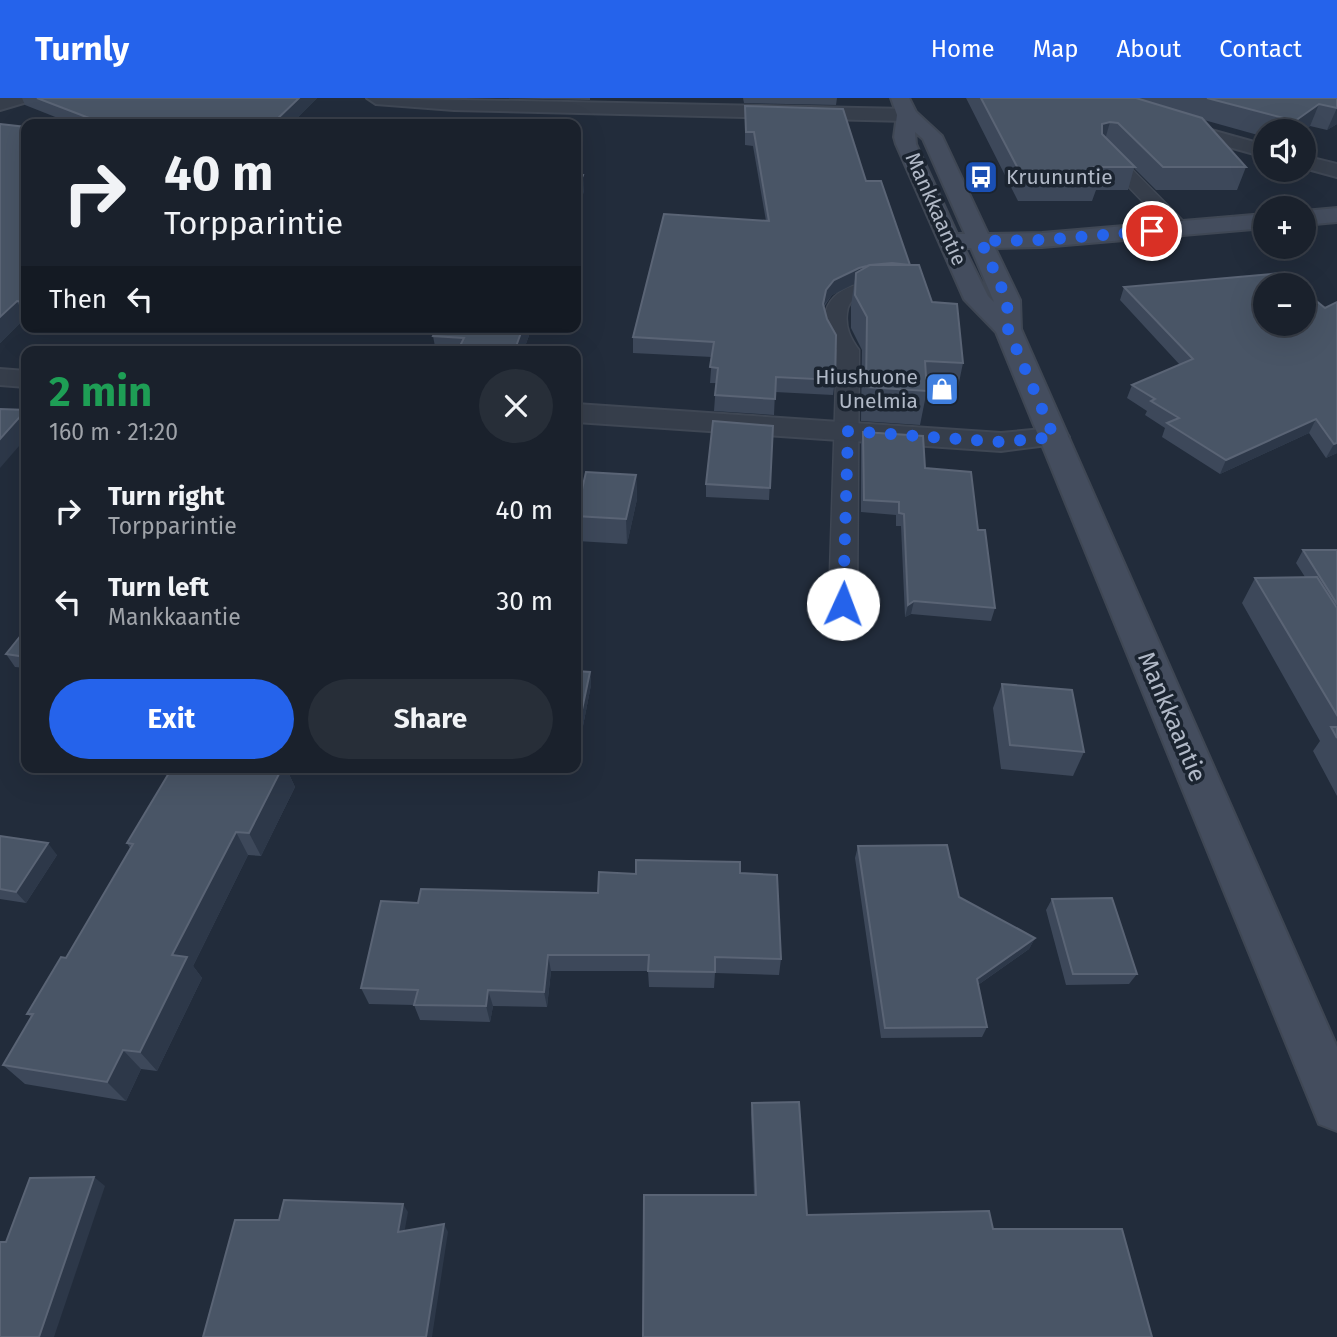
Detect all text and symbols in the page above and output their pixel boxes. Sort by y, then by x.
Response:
text: Turnly [35,29,129,69]
text: Home [931,35,995,63]
text: Map [1033,35,1079,63]
text: About [1117,35,1181,63]
text: Contact [1219,35,1302,63]
map controls [1253,119,1316,336]
button: sound [1253,119,1316,182]
text: 40 m [164,144,273,203]
icon: right [49,147,140,238]
street label: Mankkaantie [899,148,973,270]
bus stop icon: Kruununtie [962,158,1000,196]
place label: Kruununtie [1006,164,1113,190]
button: + [1253,196,1316,259]
pin [1122,201,1182,261]
text: Torpparintie [164,204,343,242]
icon: arrive [1133,212,1171,250]
button: − [1253,273,1316,336]
icon: left [121,280,159,318]
text: Then [49,284,107,315]
place label: Hiushuone Unelmia [815,364,918,414]
text: 2 min [49,367,152,417]
button: close [479,369,553,443]
shop icon: Hiushuone Unelmia [923,370,961,408]
text: 160 m · 21:20 [49,418,178,446]
text: Turn right [108,481,225,512]
icon: right [49,492,87,530]
text: 40 m [495,495,553,526]
text: Torpparintie [108,512,237,540]
position arrow [806,567,880,641]
text: Turn left [108,572,209,603]
icon: left [49,583,87,621]
text: 30 m [496,586,553,617]
text: Mankkaantie [108,603,241,631]
street label: Mankkaantie [1132,648,1212,786]
button: Exit [49,679,294,759]
button: Share [308,679,553,759]

